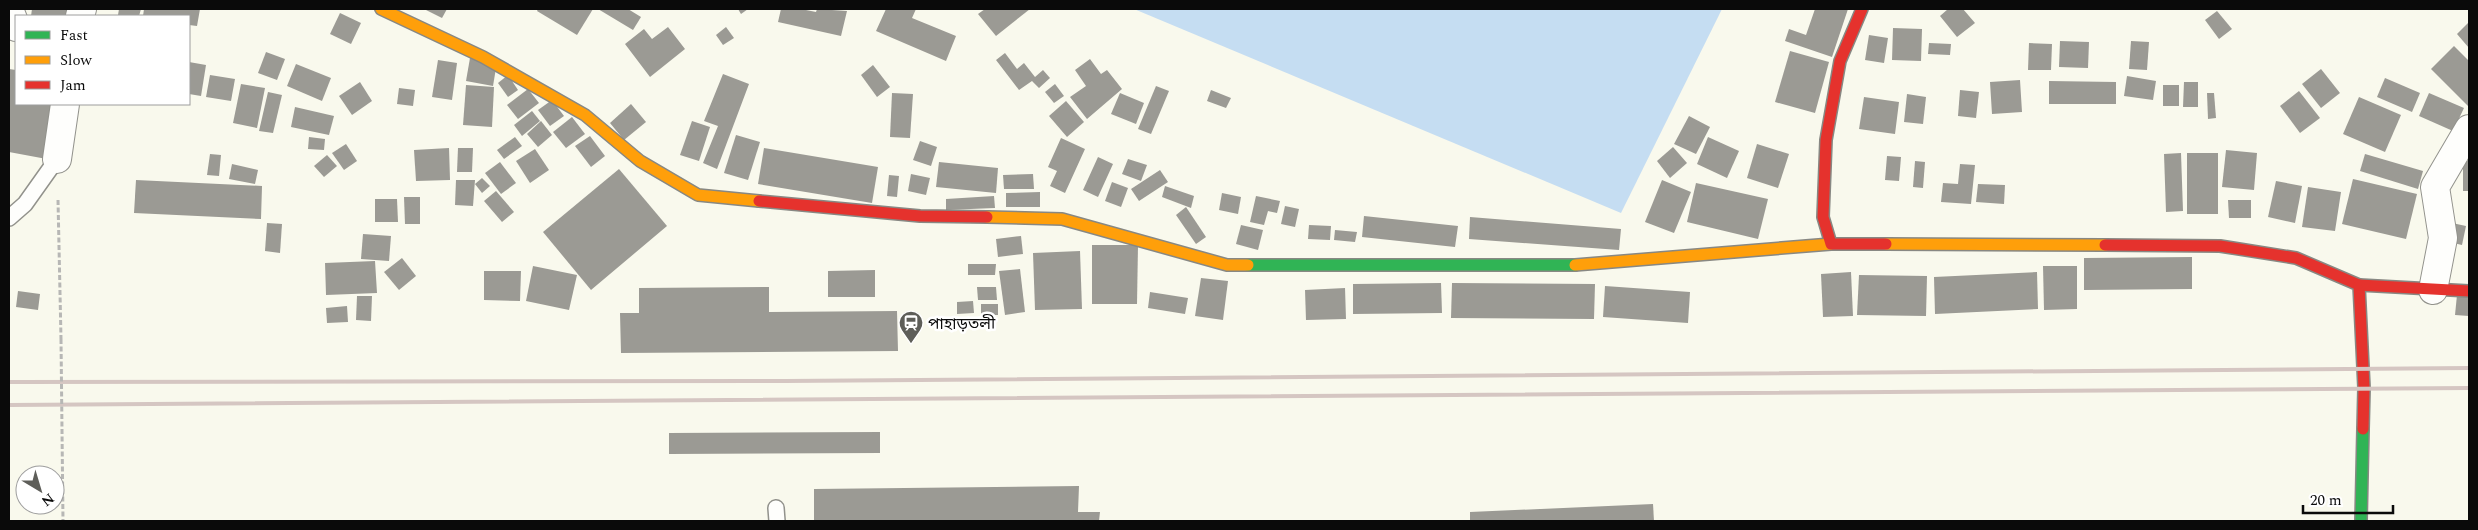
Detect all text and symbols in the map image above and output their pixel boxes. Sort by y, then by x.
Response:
legend [15,15,190,105]
text: Fast [60,24,88,47]
text: Slow [60,49,92,72]
text: Jam [60,74,86,97]
station icon: পাহাড়তলী [898,310,924,344]
place label: পাহাড়তলী [928,312,996,336]
north arrow [15,465,65,515]
scale bar [2303,482,2393,514]
text: N [37,488,59,512]
text: 20 m [2310,489,2342,512]

